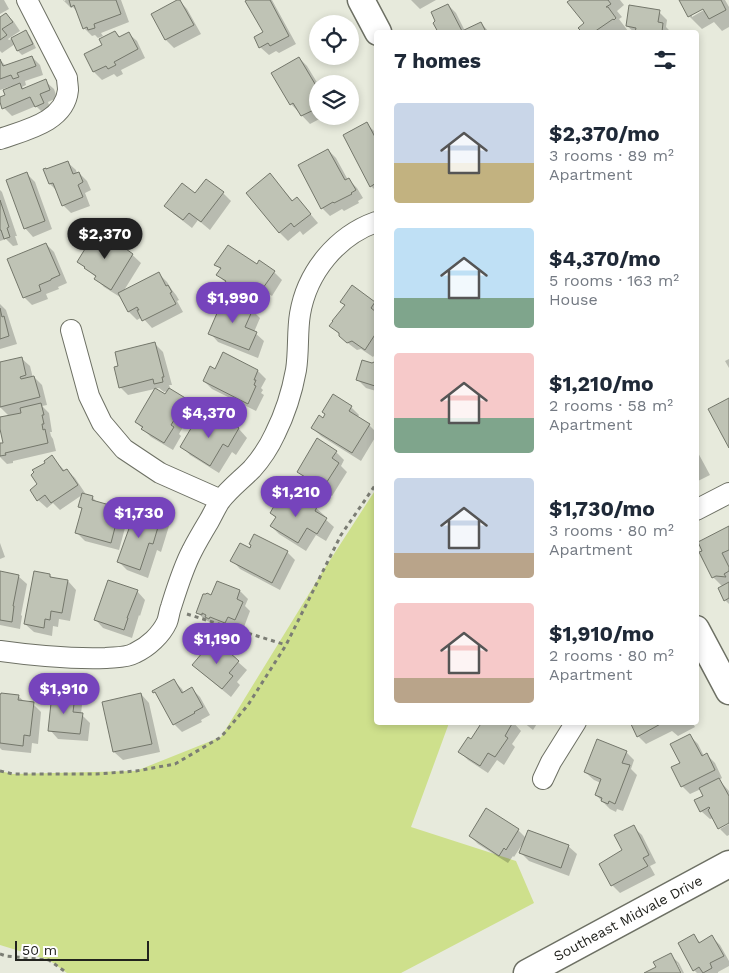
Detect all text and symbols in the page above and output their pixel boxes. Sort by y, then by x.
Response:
map controls [309,15,359,125]
button: locate [309,15,359,65]
icon: filters [651,46,679,74]
text: 7 homes [394,48,481,73]
button: layers [309,75,359,125]
text: $2,370/mo [549,121,660,146]
icon: home [434,123,494,183]
text: 3 rooms · 89 m² [549,146,674,165]
text: Apartment [549,165,632,184]
pin: $2,370 [64,218,146,260]
text: $2,370 [78,224,132,243]
text: $4,370/mo [549,246,661,271]
icon: home [434,248,494,308]
text: 5 rooms · 163 m² [549,271,679,290]
pin: $1,990 [192,282,274,324]
text: $1,990 [207,288,259,307]
text: House [549,290,598,309]
text: $1,210/mo [549,371,654,396]
icon: home [434,373,494,433]
pin: $4,370 [168,396,250,439]
text: 2 rooms · 58 m² [549,396,673,415]
text: $4,370 [182,403,236,422]
text: Apartment [549,415,632,434]
pin: $1,210 [255,476,337,518]
text: $1,210 [272,482,320,501]
pin: $1,730 [98,496,180,539]
text: $1,730/mo [549,496,655,521]
icon: home [434,498,494,558]
text: $1,730 [114,503,164,522]
text: 3 rooms · 80 m² [549,521,674,540]
text: Apartment [549,540,632,559]
text: $1,910/mo [549,621,654,646]
pin: $1,190 [176,622,258,665]
icon: home [434,623,494,683]
text: $1,190 [193,629,241,648]
text: 2 rooms · 80 m² [549,646,674,665]
text: Apartment [549,665,632,684]
pin: $1,910 [23,672,105,715]
text: $1,910 [40,679,88,698]
street label: Southeast Midvale Drive [551,872,705,964]
scale bar [15,938,149,961]
text: 50 m [22,942,57,958]

